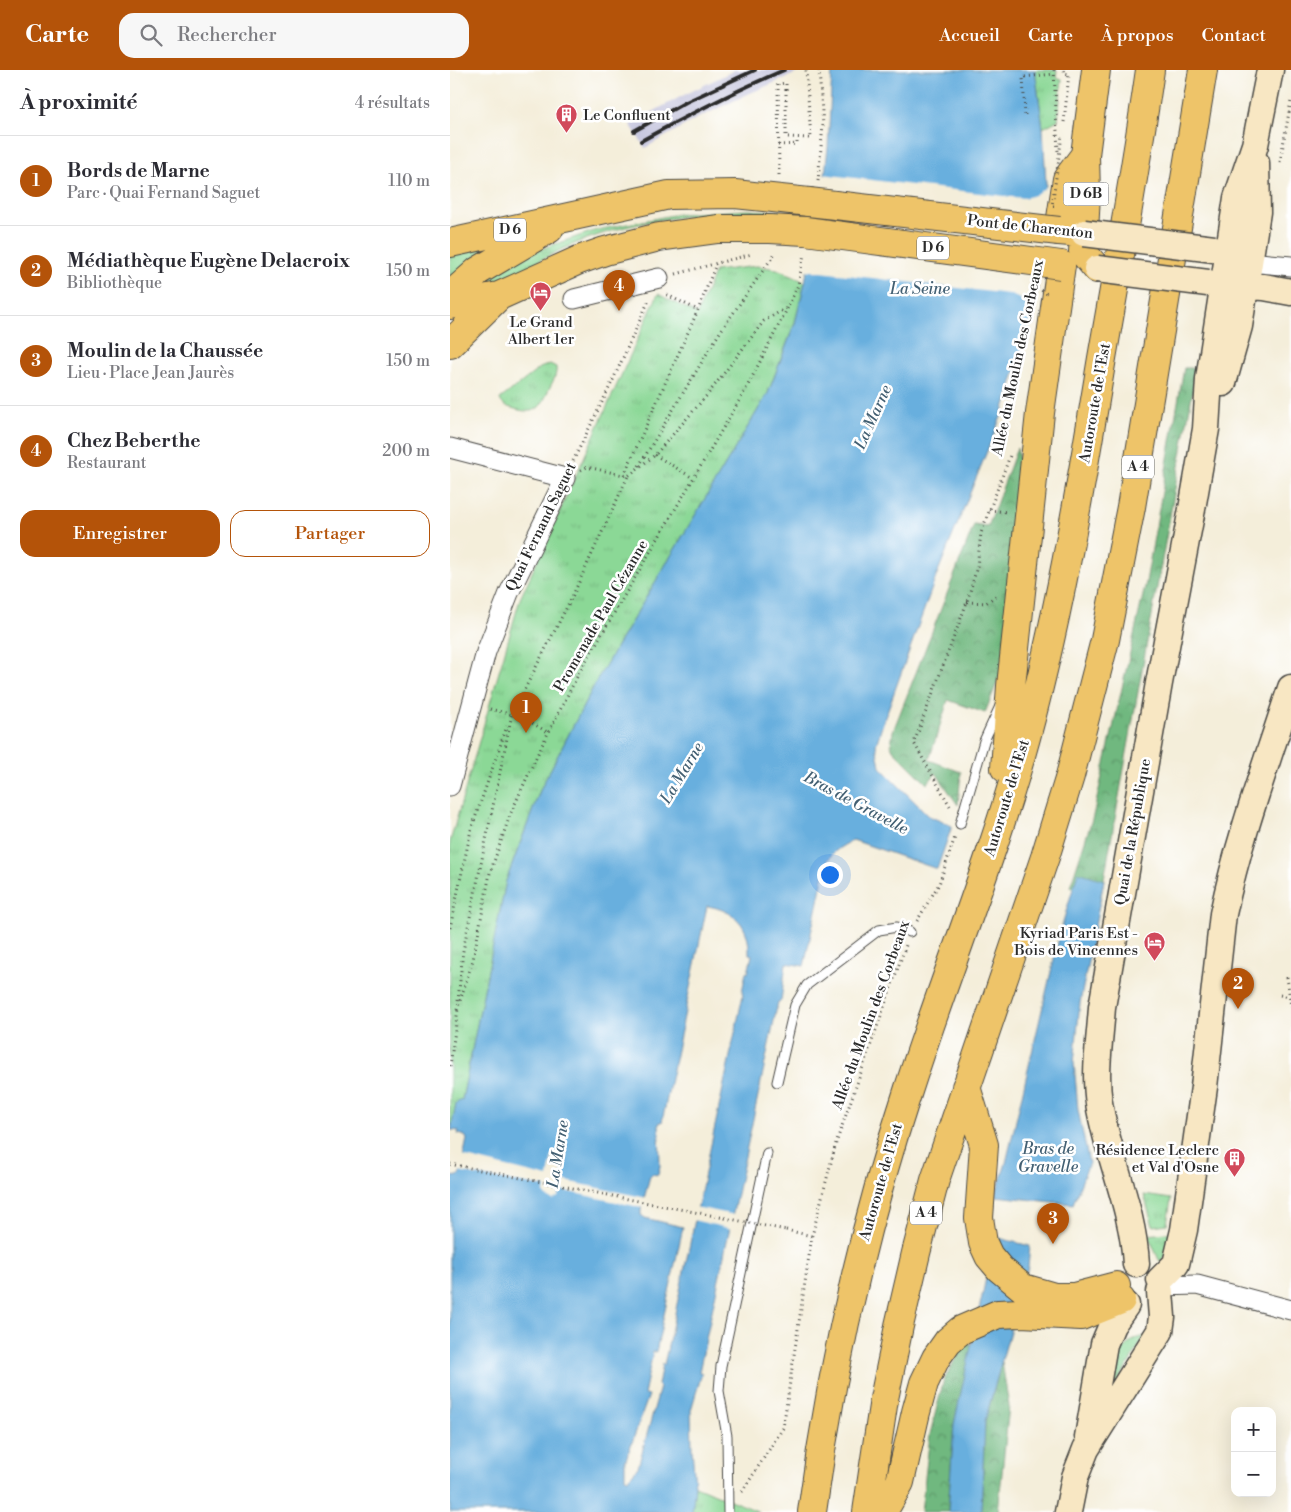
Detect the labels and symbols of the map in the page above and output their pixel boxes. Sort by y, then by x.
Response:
building icon: Le Confluent [555,103,579,134]
place label: Le Confluent [583,106,671,125]
road number: D 6B [1064,182,1108,206]
street label: Pont de Charenton [966,211,1094,243]
road number: D 6 [494,218,526,242]
road number: D 6 [917,237,949,260]
street label: Allée du Moulin des Corbeaux [988,258,1048,459]
pin: 4 [603,270,635,311]
water label: La Seine [889,279,950,299]
hotel icon: Le Grand Albert 1er [529,281,553,312]
place label: Le Grand Albert 1er [507,313,575,349]
street label: Autoroute de l’Est [1075,341,1115,465]
water label: La Marne [850,381,896,453]
road number: A 4 [1122,456,1154,478]
street label: Quai Fernand Saguet [501,459,581,595]
street label: Promenade Paul Cézanne [550,536,652,696]
pin: 1 [510,692,542,733]
street label: Autoroute de l’Est [980,737,1034,860]
water label: La Marne [655,738,708,808]
street label: Quai de la République [1111,757,1155,907]
water label: Bras de Gravelle [799,767,912,839]
your location [817,862,843,888]
street label: Allée du Moulin des Corbeaux [828,917,914,1113]
place label: Kyriad Paris Est - Bois de Vincennes [1013,924,1138,960]
hotel icon: Kyriad Paris Est - Bois de Vincennes [1142,930,1166,961]
pin: 2 [1222,968,1254,1009]
water label: La Marne [543,1118,573,1190]
street label: Autoroute de l’Est [855,1120,907,1244]
water label: Bras de Gravelle [1018,1139,1079,1177]
place label: Résidence Leclerc et Val d'Osne [1096,1141,1219,1177]
building icon: Résidence Leclerc et Val d'Osne [1223,1147,1247,1178]
road number: A 4 [910,1202,942,1224]
pin: 3 [1037,1203,1069,1244]

